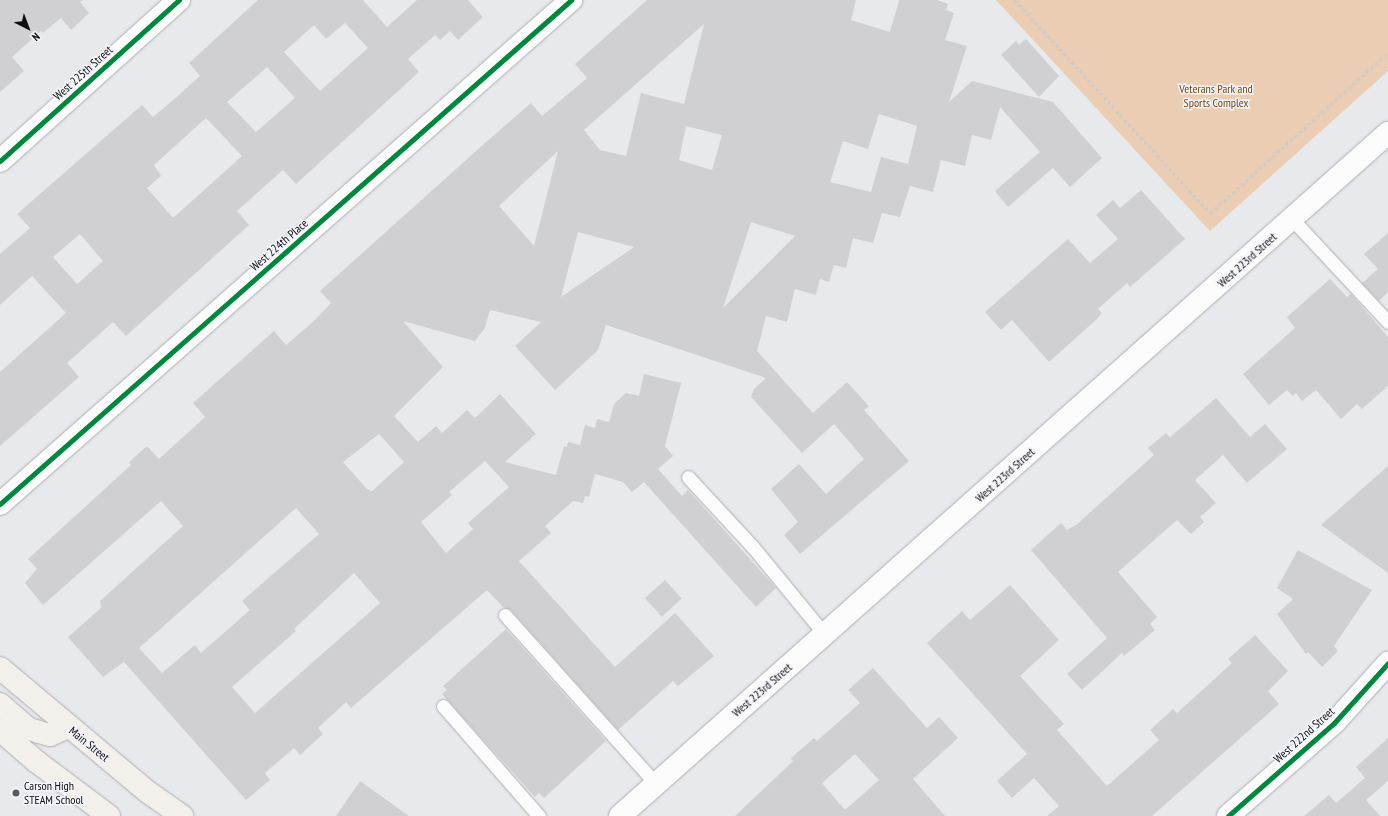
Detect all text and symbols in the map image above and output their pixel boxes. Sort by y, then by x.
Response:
north arrow [8,8,48,48]
text: N [29,30,43,44]
street label: West 225th Street [50,43,116,103]
park label: Veterans Park and Sports Complex [1179,82,1253,110]
street label: West 224th Place [247,216,311,274]
street label: West 223rd Street [1214,230,1280,290]
street label: West 223rd Street [972,445,1038,505]
street label: West 223rd Street [729,660,795,720]
street label: West 222nd Street [1271,704,1337,766]
street label: Main Street [66,723,112,765]
place label: Carson High STEAM School [24,779,83,807]
marker: Carson High STEAM School [11,788,21,798]

